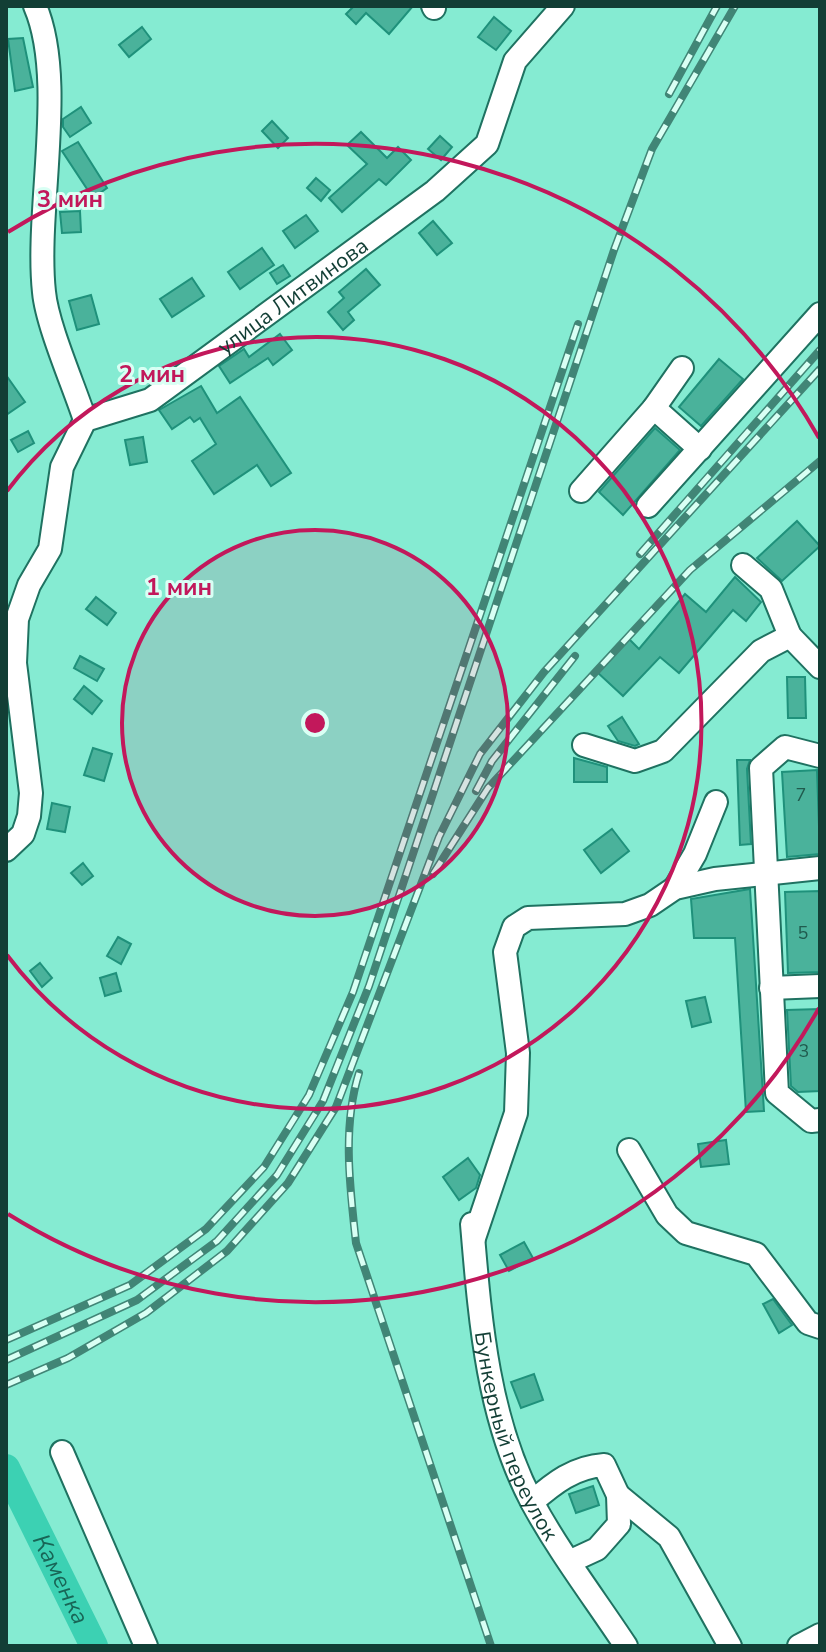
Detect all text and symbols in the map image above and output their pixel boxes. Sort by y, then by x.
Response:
text: 3 мин [37,183,103,215]
street label: улица Литвинова [212,231,375,362]
text: 2 мин [119,358,185,390]
text: 1 мин [146,571,212,603]
centre of rings [301,709,329,737]
house number: 7 [796,783,806,807]
house number: 5 [798,921,808,945]
house number: 3 [799,1039,809,1063]
street label: Бункерный переулок [467,1329,565,1547]
water label: Каменка [25,1529,97,1630]

